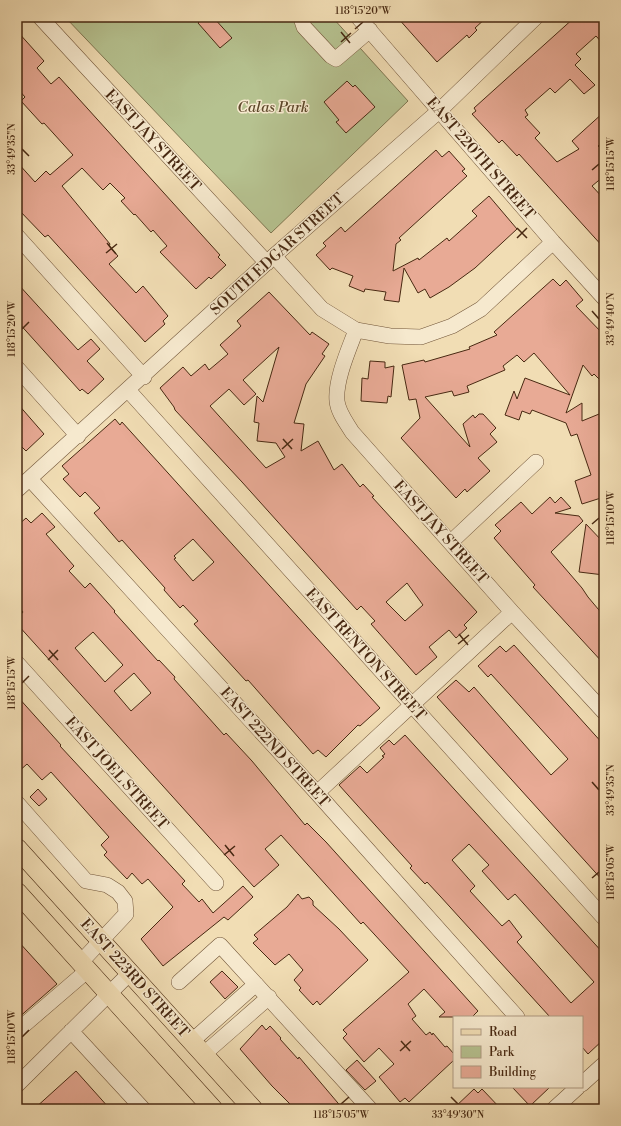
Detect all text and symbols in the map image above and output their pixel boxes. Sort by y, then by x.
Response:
text: 118°15'20"W [335,5,392,17]
street label: EAST JAY STREET [101,85,205,196]
street label: EAST 220TH STREET [422,93,539,224]
park label: Calas Park [237,98,309,117]
text: 33°49'35"N [6,123,18,175]
text: 118°15'15"W [605,136,617,191]
street label: SOUTH EDGAR STREET [206,189,349,320]
text: 33°49'40"N [605,292,617,345]
text: 118°15'20"W [6,300,18,357]
street label: EAST JAY STREET [389,477,492,588]
text: 118°15'10"W [605,490,617,545]
street label: EAST RENTON STREET [301,584,430,725]
text: 118°15'15"W [6,655,18,710]
street label: EAST 222ND STREET [216,683,334,812]
street label: EAST JOEL STREET [61,713,173,834]
text: 33°49'35"N [605,764,617,816]
text: 118°15'05"W [605,843,617,900]
street label: EAST 223RD STREET [76,915,193,1042]
text: 118°15'10"W [6,1009,18,1064]
legend [453,1016,583,1088]
text: Road [489,1025,517,1040]
text: Park [489,1045,515,1060]
text: Building [488,1065,537,1080]
text: 118°15'05"W [313,1109,370,1121]
text: 33°49'30"N [432,1109,485,1121]

